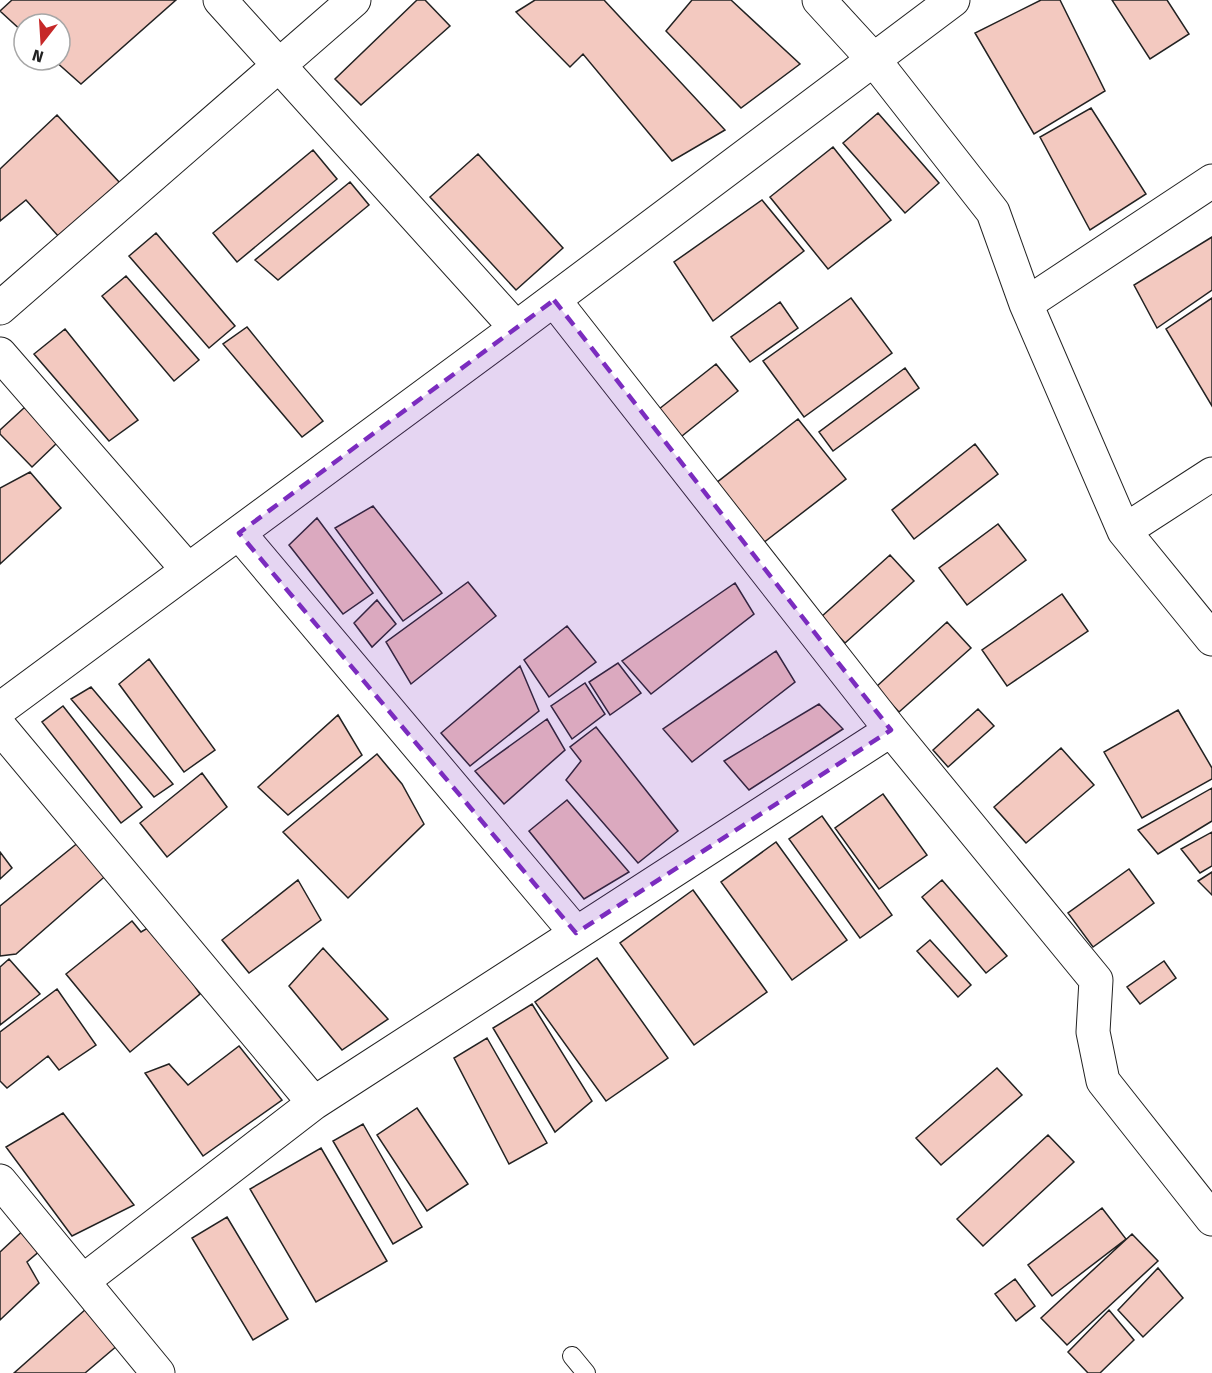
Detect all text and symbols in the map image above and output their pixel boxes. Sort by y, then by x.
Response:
north arrow [12,12,72,72]
text: N [30,45,46,67]

